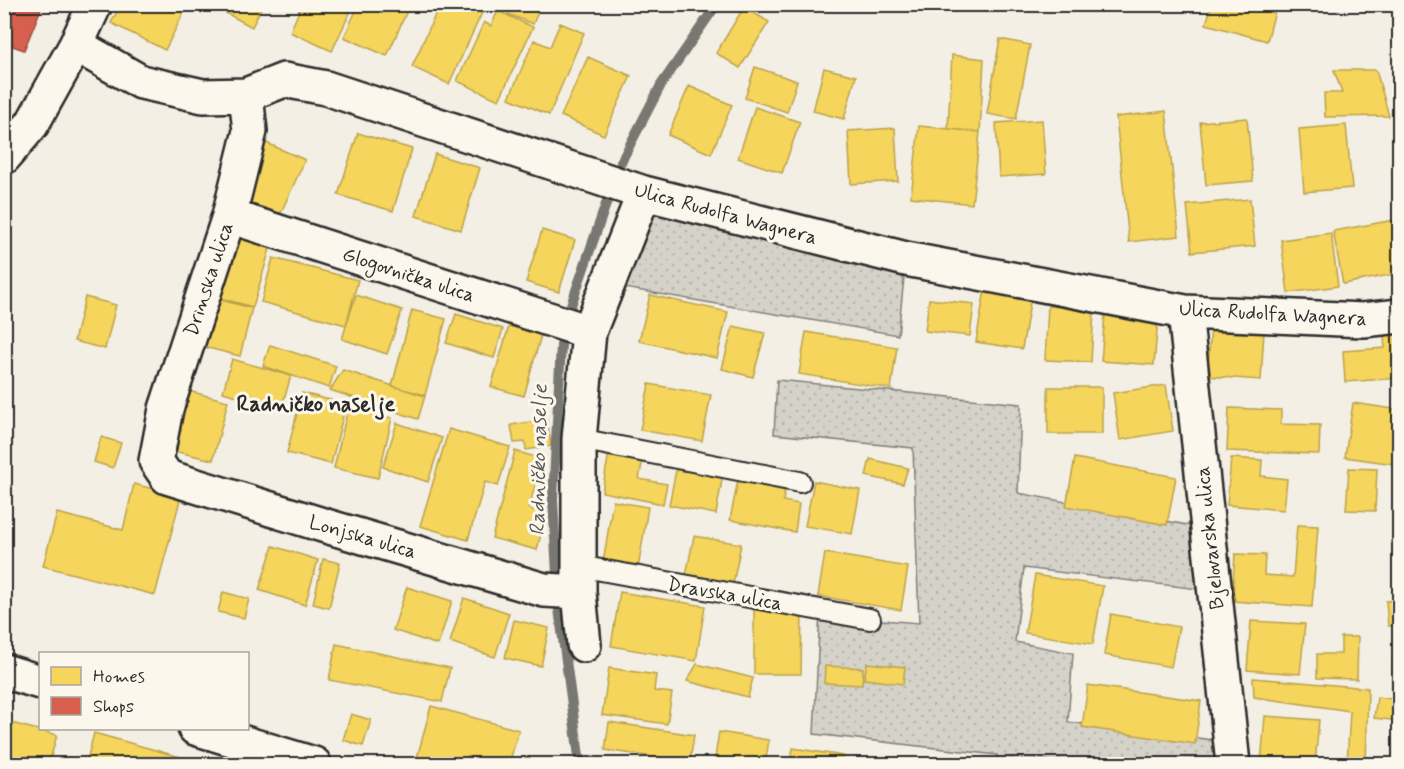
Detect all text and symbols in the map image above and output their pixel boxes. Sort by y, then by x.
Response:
street label: Ulica Rudolfa Wagnera [631,177,820,252]
street label: Drinska ulica [178,219,241,340]
street label: Glogovnička ulica [339,241,478,311]
street label: Ulica Rudolfa Wagnera [1178,296,1368,333]
water label: Radničko naselje [524,383,554,536]
district label: Radničko naselje [237,391,396,420]
street label: Bjelovarska ulica [1190,465,1231,611]
street label: Lonjska ulica [306,509,419,566]
street label: Dravska ulica [665,571,784,618]
legend [39,652,249,730]
text: Homes [93,665,145,689]
text: Shops [93,695,134,719]

